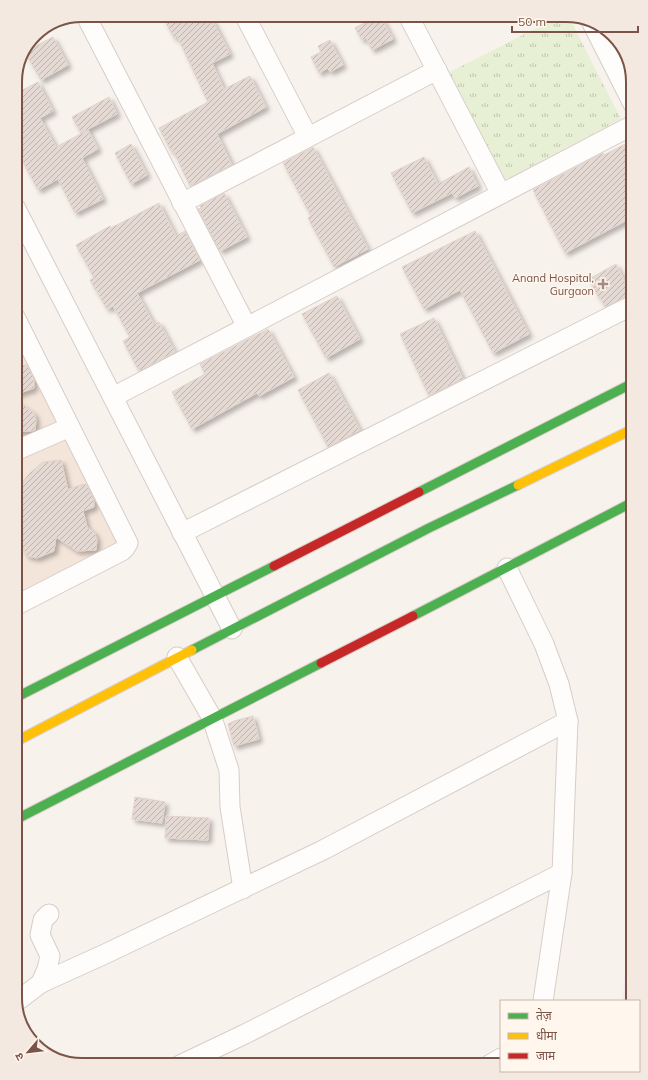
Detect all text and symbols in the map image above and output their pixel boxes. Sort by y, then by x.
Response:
scale bar [512,8,638,34]
text: 50 m [518,14,546,29]
place label: Anand Hospital, Gurgaon [512,271,594,298]
marker: Anand Hospital, Gurgaon [597,278,609,290]
legend [500,1000,640,1072]
text: तेज़ [536,1008,553,1023]
text: धीमा [536,1028,558,1043]
north arrow [8,1032,48,1072]
text: जाम [536,1048,556,1063]
text: उ [11,1050,27,1063]

